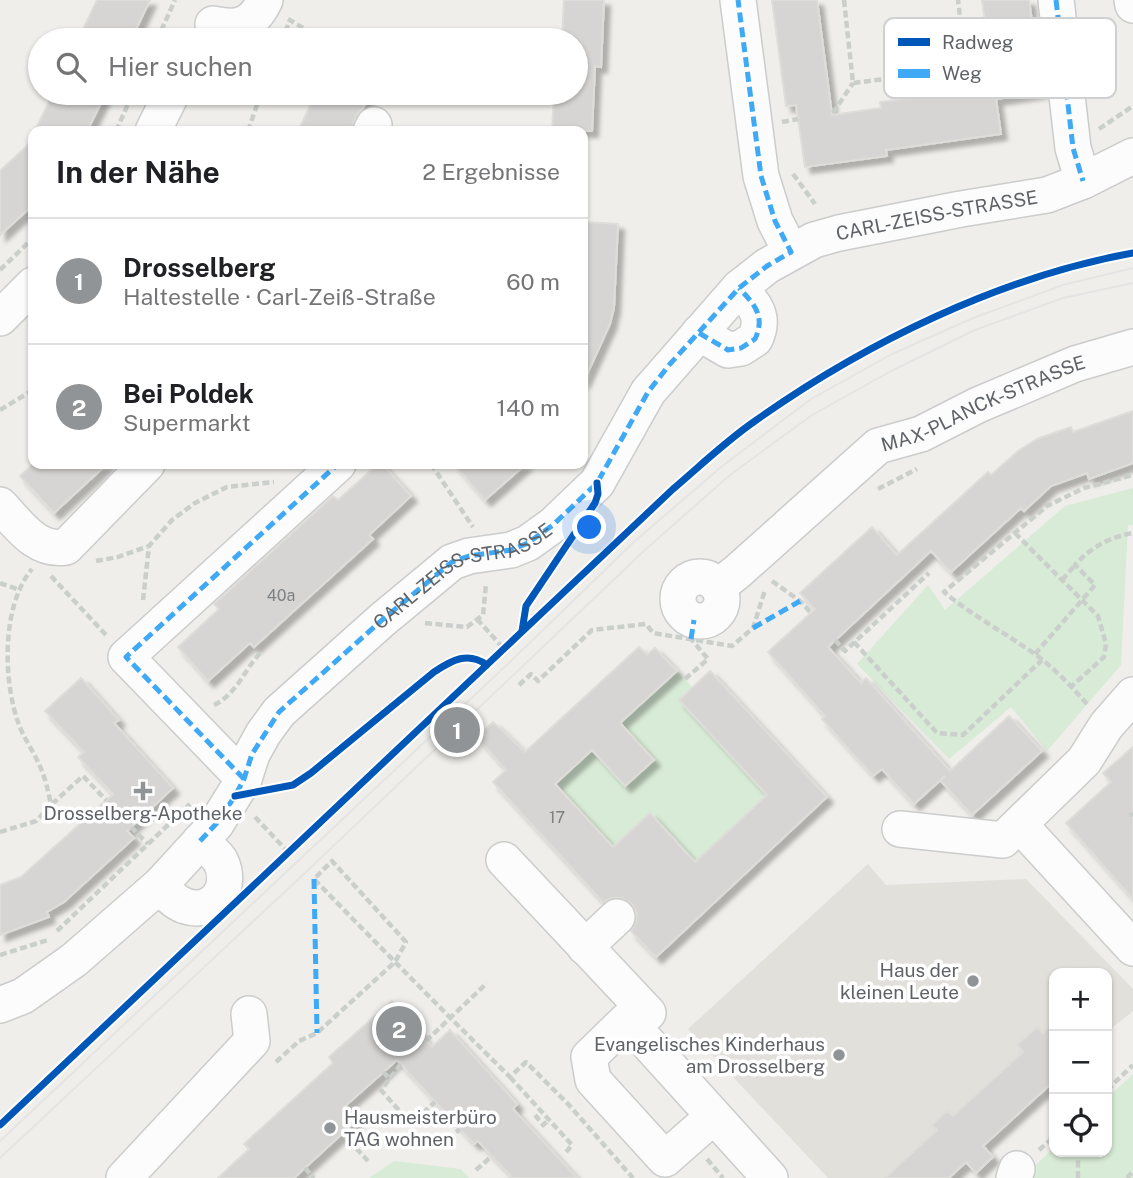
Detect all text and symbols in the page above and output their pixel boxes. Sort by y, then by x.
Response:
legend [884,18,1116,98]
search box [28,28,588,105]
text: Radweg [942,31,1014,53]
icon: search [52,48,90,86]
text: Hier suchen [108,51,253,82]
text: Weg [942,62,982,84]
text: In der Nähe [56,154,220,190]
text: 2 Ergebnisse [422,158,560,185]
street label: CARL-ZEISS-STRASSE [834,186,1039,244]
text: Drosselberg [123,252,276,283]
text: 1 [74,268,84,295]
text: 60 m [506,268,560,295]
text: Haltestelle · Carl-Zeiß-Straße [123,283,436,310]
street label: MAX-PLANCK-STRASSE [878,351,1088,456]
text: Bei Poldek [123,378,254,409]
text: 2 [72,394,86,421]
text: 140 m [497,394,560,421]
text: Supermarkt [123,409,251,436]
your location [572,510,606,544]
street label: CARL-ZEISS-STRASSE [369,518,556,634]
house number: 40a [267,586,295,605]
pin: 1 [434,704,480,756]
marker: Drosselberg-Apotheke [135,783,151,799]
place label: Drosselberg-Apotheke [44,802,242,824]
house number: 17 [549,808,565,827]
place label: Haus der kleinen Leute [840,959,959,1003]
map controls [1049,968,1112,1157]
button: + [1049,968,1112,1031]
marker: Haus der kleinen Leute [965,973,981,989]
pin: 2 [376,1003,422,1055]
button: − [1049,1031,1112,1094]
place label: Evangelisches Kinderhaus am Drosselberg [594,1033,825,1077]
marker: Evangelisches Kinderhaus am Drosselberg [831,1047,847,1063]
button: locate [1049,1094,1112,1157]
place label: Hausmeisterbüro TAG wohnen [344,1106,497,1150]
marker: Hausmeisterbüro TAG wohnen [322,1120,338,1136]

